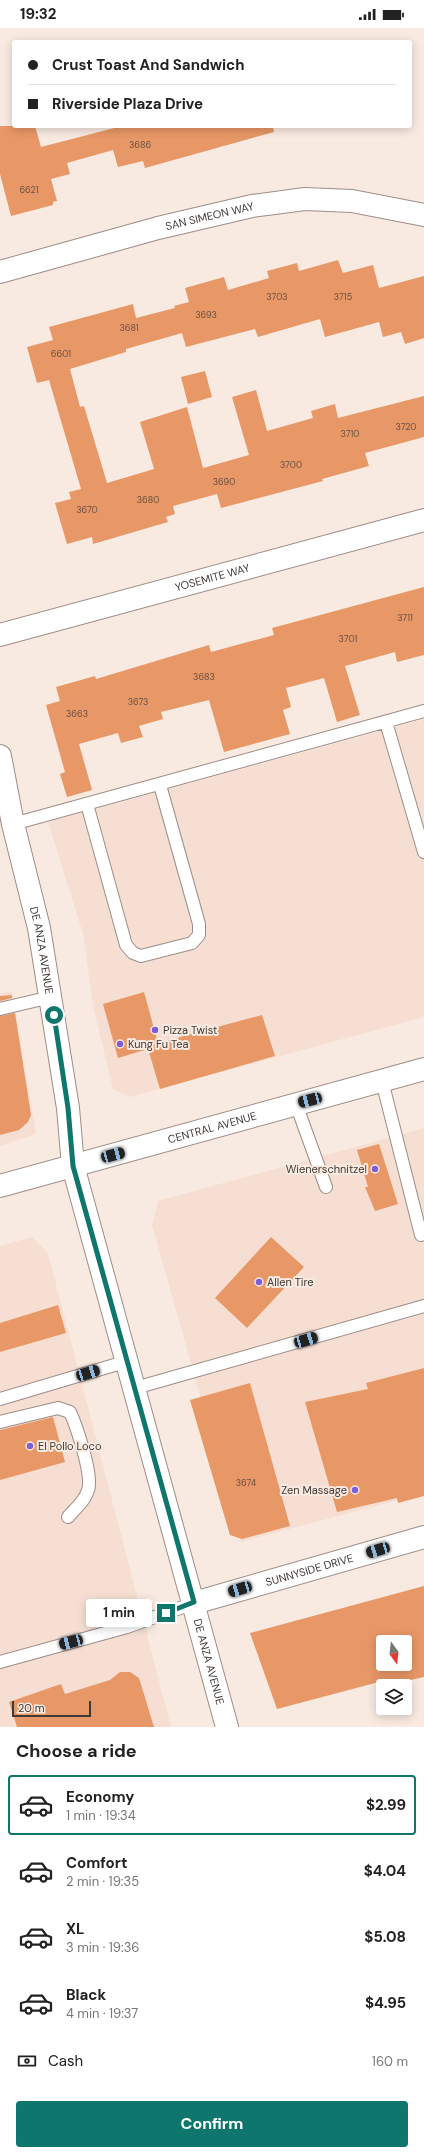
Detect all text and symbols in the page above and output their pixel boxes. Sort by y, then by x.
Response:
text: 19:32 [20,4,57,24]
text: Crust Toast And Sandwich [52,55,245,75]
text: Riverside Plaza Drive [52,94,203,114]
house number: 3686 [129,139,151,151]
house number: 6621 [19,184,39,196]
street label: SAN SIMEON WAY [164,199,256,233]
house number: 3703 [266,291,288,303]
house number: 3715 [334,291,352,303]
house number: 3693 [195,309,217,321]
house number: 3681 [119,322,139,334]
house number: 6601 [51,348,71,360]
house number: 3720 [396,421,417,433]
house number: 3710 [341,428,359,440]
house number: 3700 [280,459,302,471]
house number: 3690 [213,476,235,488]
house number: 3680 [137,494,159,506]
house number: 3670 [76,504,98,516]
street label: YOSEMITE WAY [173,560,252,594]
house number: 3711 [397,612,413,624]
house number: 3701 [339,633,358,645]
house number: 3683 [193,671,215,683]
house number: 3673 [128,696,148,708]
house number: 3663 [66,708,88,720]
street label: DE ANZA AVENUE [27,905,57,995]
route start [45,1006,63,1024]
place label: Pizza Twist [163,1023,217,1037]
marker: Pizza Twist [150,1025,160,1035]
place label: Kung Fu Tea [128,1037,188,1051]
marker: Kung Fu Tea [115,1039,125,1049]
car [297,1091,323,1109]
street label: CENTRAL AVENUE [166,1109,258,1146]
car [100,1146,126,1164]
place label: Wienerschnitzel [286,1162,367,1176]
marker: Wienerschnitzel [370,1164,380,1174]
place label: Allen Tire [267,1275,314,1289]
marker: Allen Tire [254,1277,264,1287]
car [293,1331,319,1349]
car [75,1364,101,1382]
place label: El Pollo Loco [38,1439,101,1453]
marker: El Pollo Loco [25,1441,35,1451]
house number: 3674 [236,1477,257,1489]
place label: Zen Massage [281,1483,347,1497]
marker: Zen Massage [350,1485,360,1495]
car [365,1541,391,1559]
street label: SUNNYSIDE DRIVE [264,1551,355,1589]
car [227,1580,253,1598]
callout: 1 min [86,1599,152,1627]
text: 1 min [103,1604,135,1621]
route end [157,1604,175,1622]
street label: DE ANZA AVENUE [191,1617,228,1706]
car [58,1633,84,1651]
north arrow [376,1635,412,1671]
map controls [376,1635,412,1715]
button: layers [376,1679,412,1715]
scale bar [12,1699,91,1718]
text: 20 m [18,1701,44,1715]
text: Choose a ride [16,1739,137,1763]
icon: car [18,1787,54,1823]
text: Economy [66,1787,134,1807]
text: $2.99 [366,1795,406,1815]
text: 1 min · 19:34 [66,1807,136,1824]
icon: car [18,1853,54,1889]
text: Comfort [66,1853,127,1873]
text: $4.04 [364,1861,406,1881]
text: 2 min · 19:35 [66,1873,139,1890]
icon: car [18,1919,54,1955]
text: XL [66,1919,84,1939]
text: $5.08 [364,1927,406,1947]
text: 3 min · 19:36 [66,1939,140,1956]
icon: car [18,1985,54,2021]
text: Black [66,1985,106,2005]
text: $4.95 [365,1993,406,2013]
text: 4 min · 19:37 [66,2005,138,2022]
icon: cash [16,2050,38,2072]
text: Cash [48,2051,83,2071]
text: 160 m [372,2053,408,2070]
button: Confirm [16,2101,408,2147]

